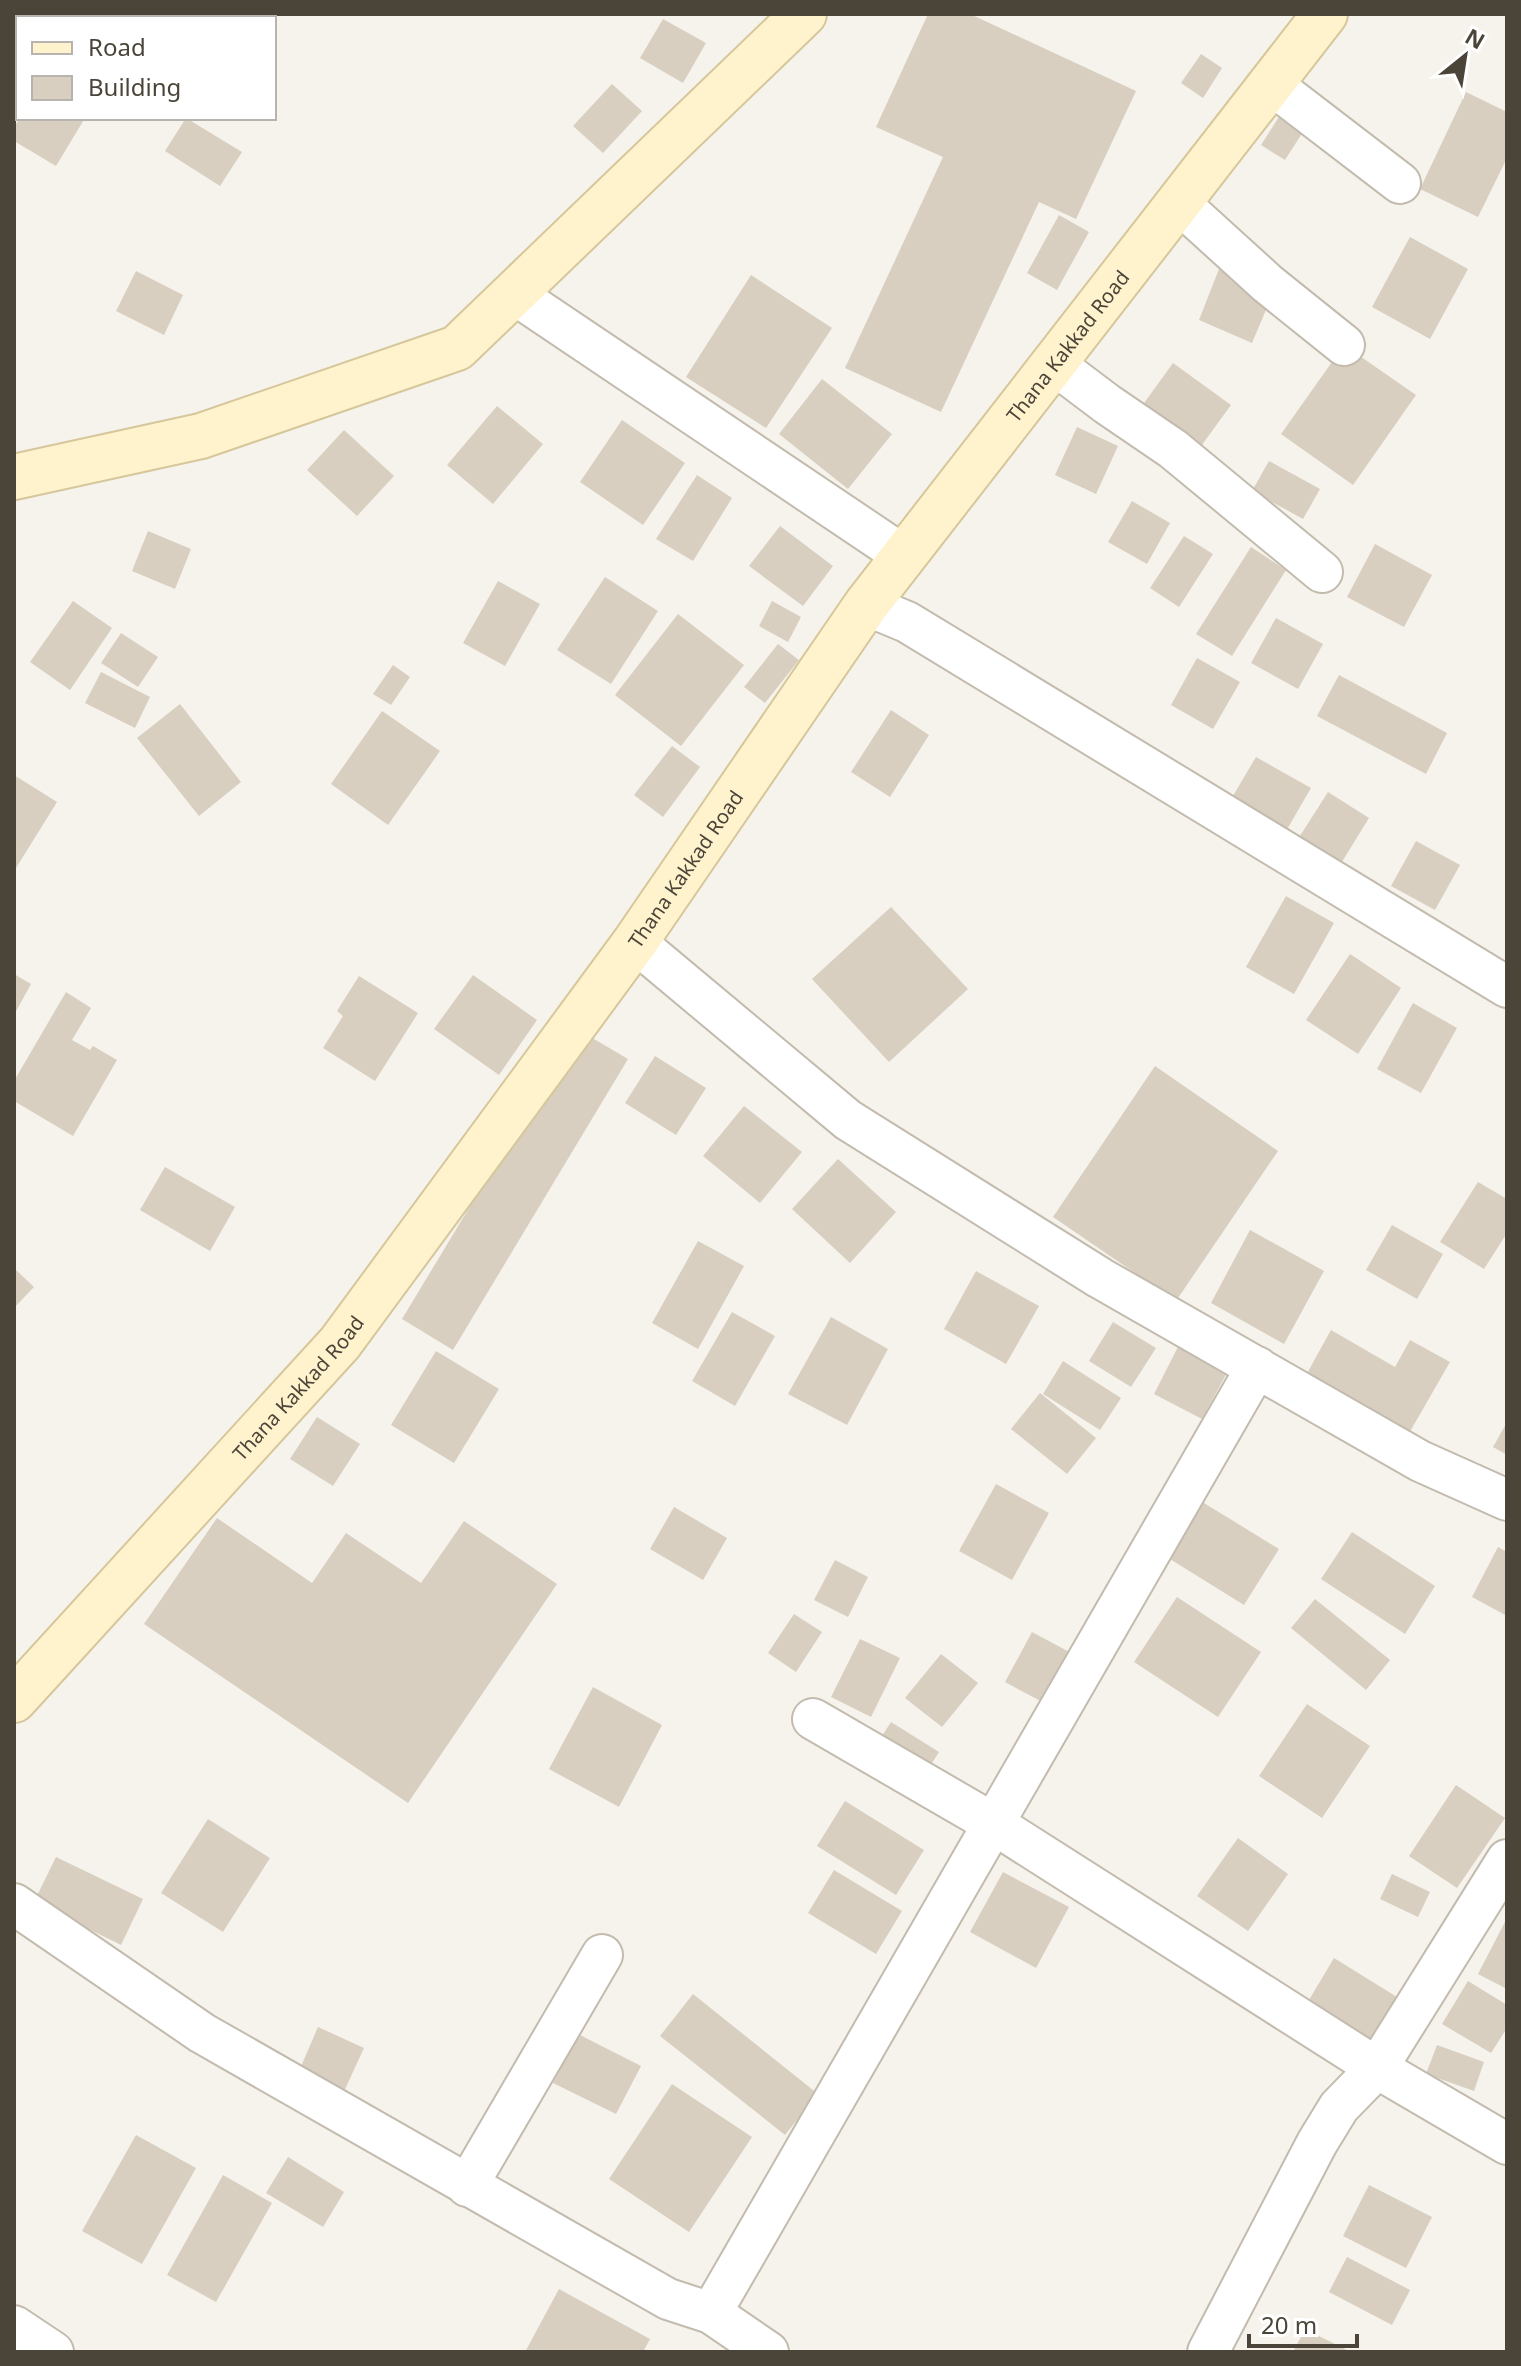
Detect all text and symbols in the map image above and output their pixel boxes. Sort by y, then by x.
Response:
legend [16,16,276,120]
north arrow [1425,16,1505,96]
text: N [1460,20,1491,55]
text: Road [88,30,146,63]
text: Building [88,70,181,103]
street label: Thana Kakkad Road [1000,264,1135,427]
street label: Thana Kakkad Road [622,785,749,953]
street label: Thana Kakkad Road [226,1310,369,1466]
scale bar [1249,2298,1357,2348]
text: 20 m [1261,2308,1317,2341]

